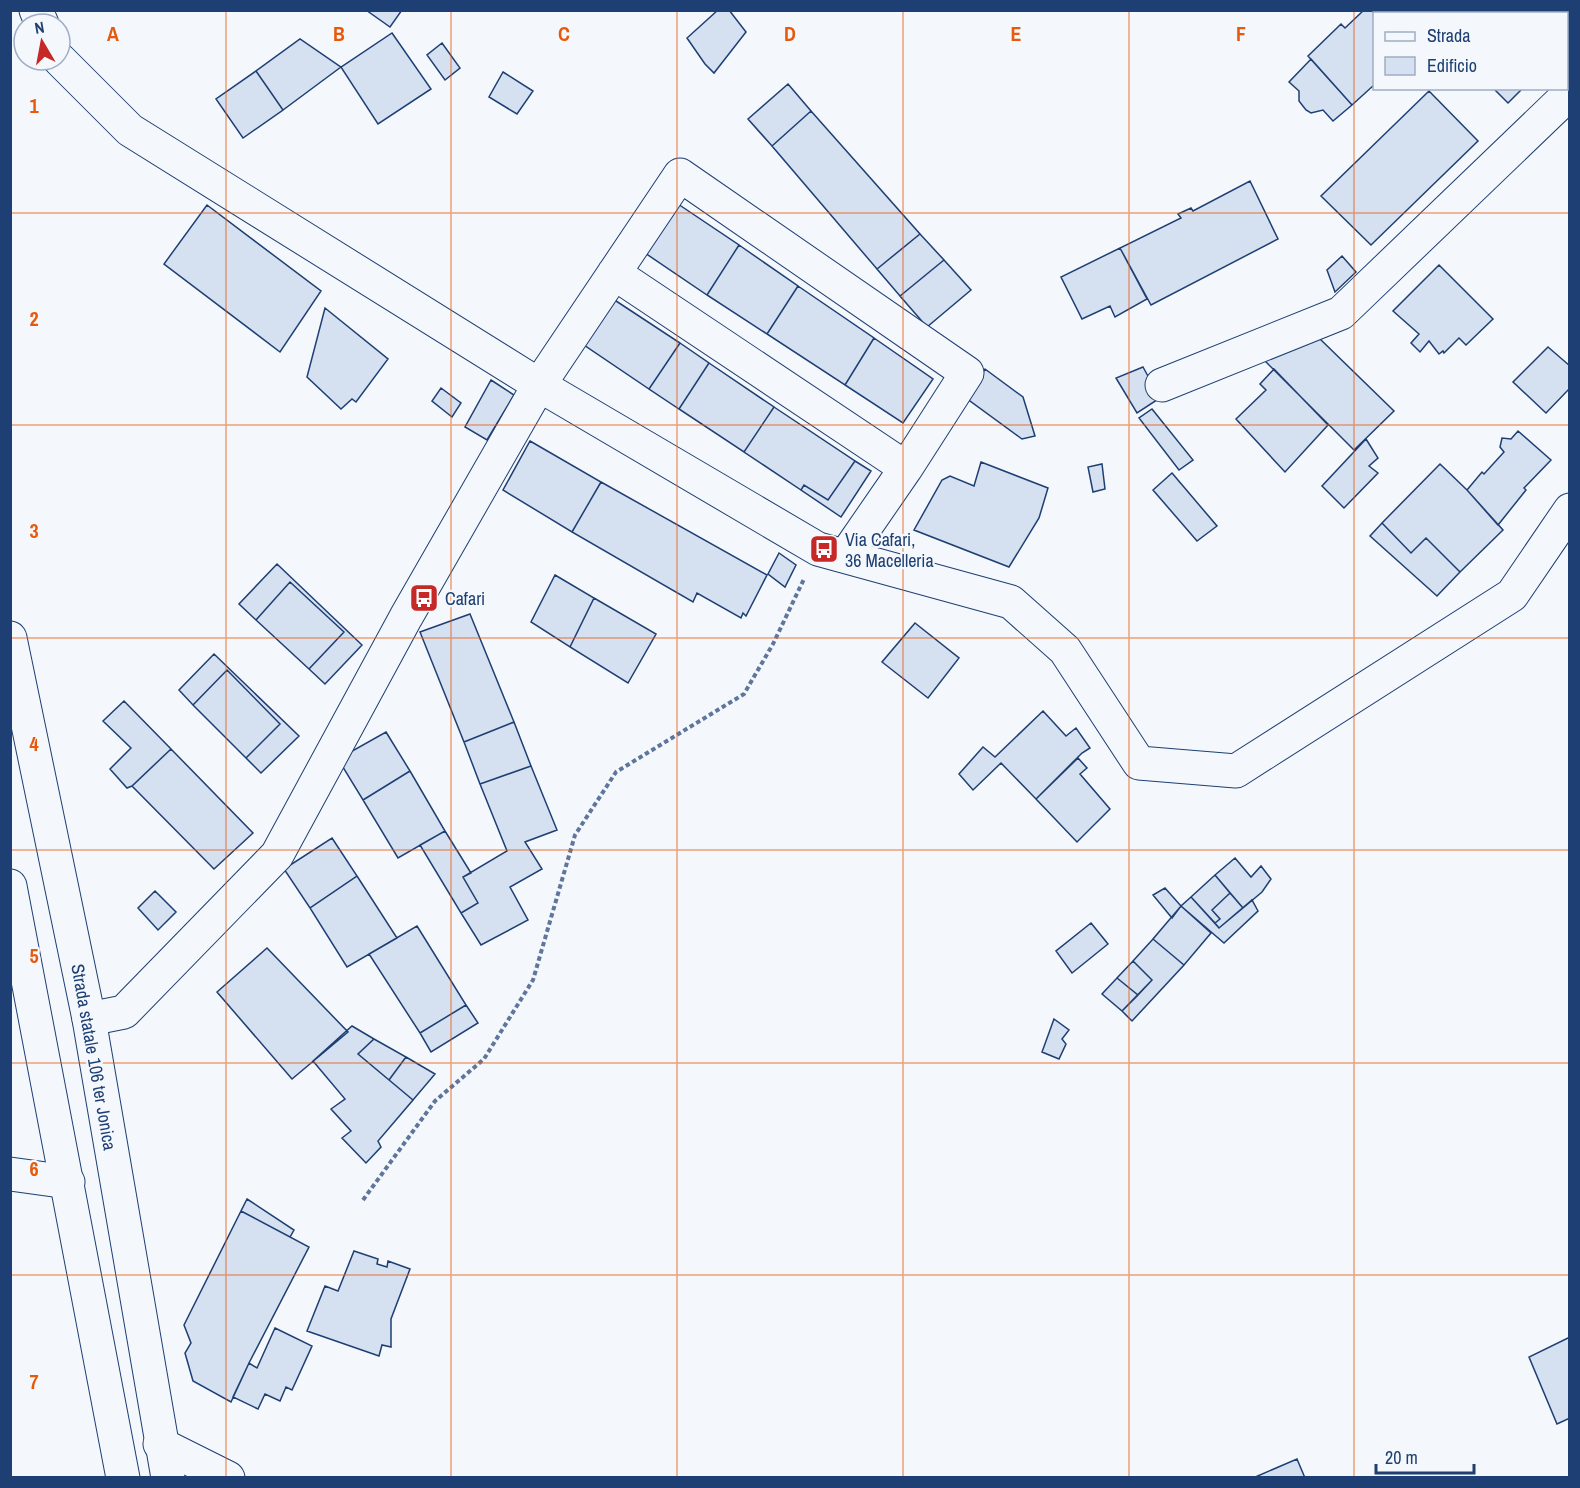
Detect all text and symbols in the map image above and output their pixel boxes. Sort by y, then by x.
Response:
north arrow [12,12,72,72]
legend [1373,12,1568,90]
text: N [33,16,46,39]
text: A [107,20,119,47]
text: B [333,20,345,47]
text: C [558,20,570,47]
text: D [784,20,796,47]
text: E [1011,20,1022,47]
text: F [1236,20,1246,47]
text: Strada [1427,23,1471,48]
text: Edificio [1427,53,1477,78]
text: 1 [29,92,39,119]
text: 2 [29,305,39,332]
text: 3 [29,517,39,544]
place label: Via Cafari, 36 Macelleria [845,527,934,573]
bus stop icon: Via Cafari, 36 Macelleria [808,533,840,565]
bus stop icon: Cafari [408,582,440,614]
place label: Cafari [445,586,485,611]
text: 4 [29,730,39,757]
text: 5 [29,942,39,969]
street label: Strada statale 106 ter Jonica [65,962,123,1152]
text: 6 [29,1155,39,1182]
text: 7 [29,1368,39,1395]
scale bar [1376,1437,1474,1475]
text: 20 m [1385,1445,1418,1470]

